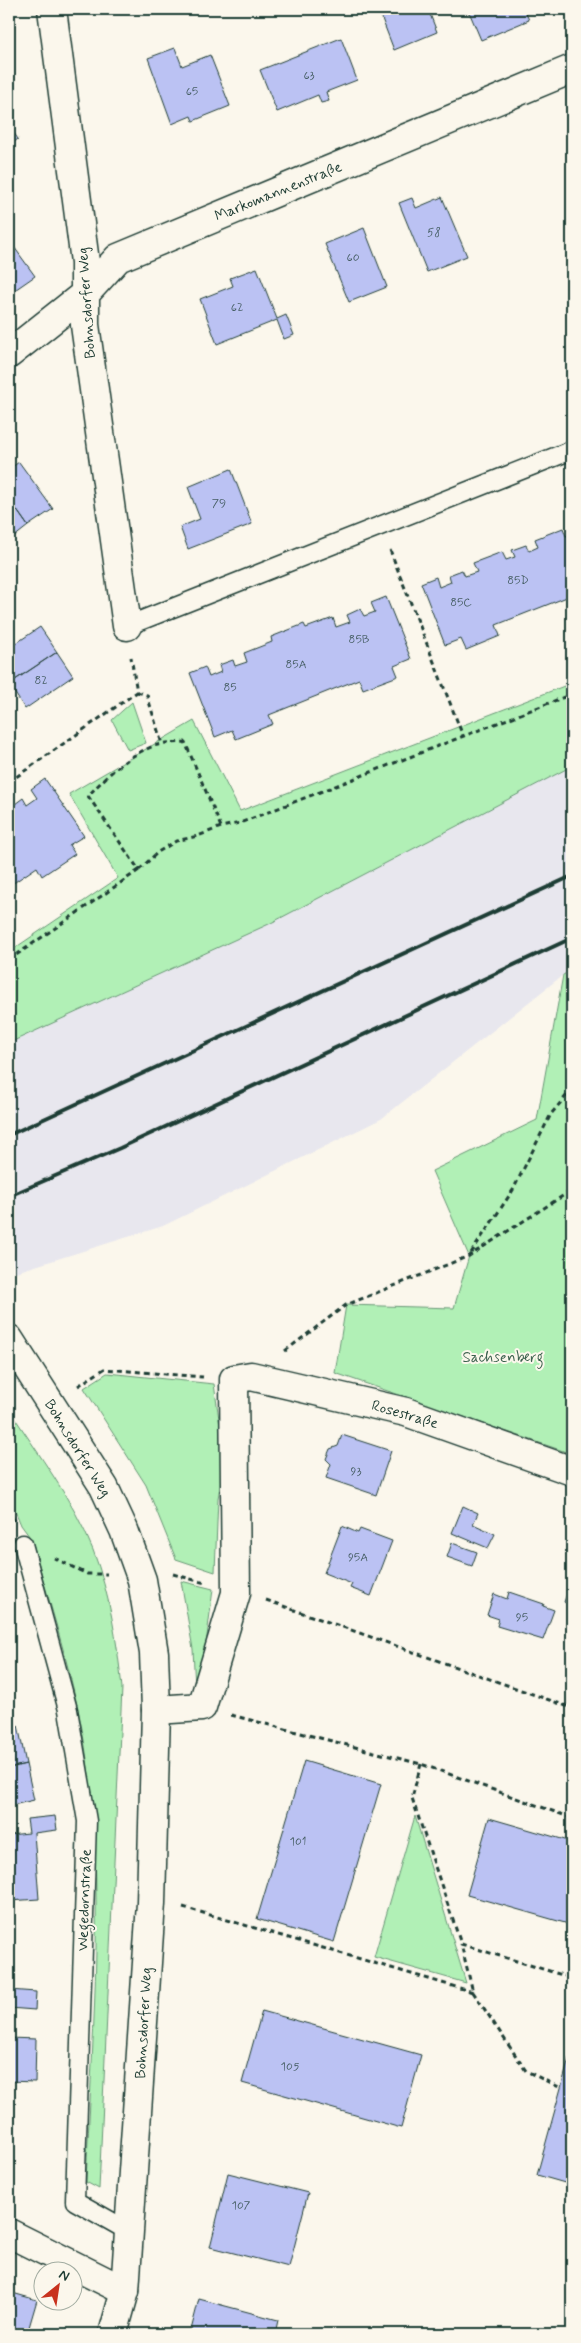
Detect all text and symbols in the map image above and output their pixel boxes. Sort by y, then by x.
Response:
house number: 63 [303,68,315,84]
house number: 65 [186,84,198,100]
street label: Markomannenstraße [212,157,345,227]
house number: 58 [427,225,441,241]
street label: Bohnsdorfer Weg [73,247,101,359]
house number: 60 [346,250,360,266]
house number: 62 [231,300,243,316]
house number: 79 [212,496,226,512]
house number: 85D [507,573,529,589]
house number: 85C [450,595,472,611]
house number: 85B [349,632,370,648]
house number: 85A [285,657,307,673]
house number: 82 [34,673,48,689]
house number: 85 [223,680,237,696]
park label: Sachsenberg [462,1348,544,1369]
street label: Bohnsdorfer Weg [39,1396,115,1501]
street label: Rosestraße [369,1396,440,1434]
house number: 93 [351,1464,361,1480]
house number: 95A [348,1550,368,1566]
house number: 95 [516,1610,528,1626]
house number: 101 [290,1834,306,1850]
street label: Wegedornstraße [73,1849,98,1951]
street label: Bohnsdorfer Weg [131,1967,157,2079]
house number: 105 [281,2059,300,2075]
house number: 107 [232,2198,251,2214]
north arrow [32,2260,82,2310]
text: N [55,2265,73,2286]

